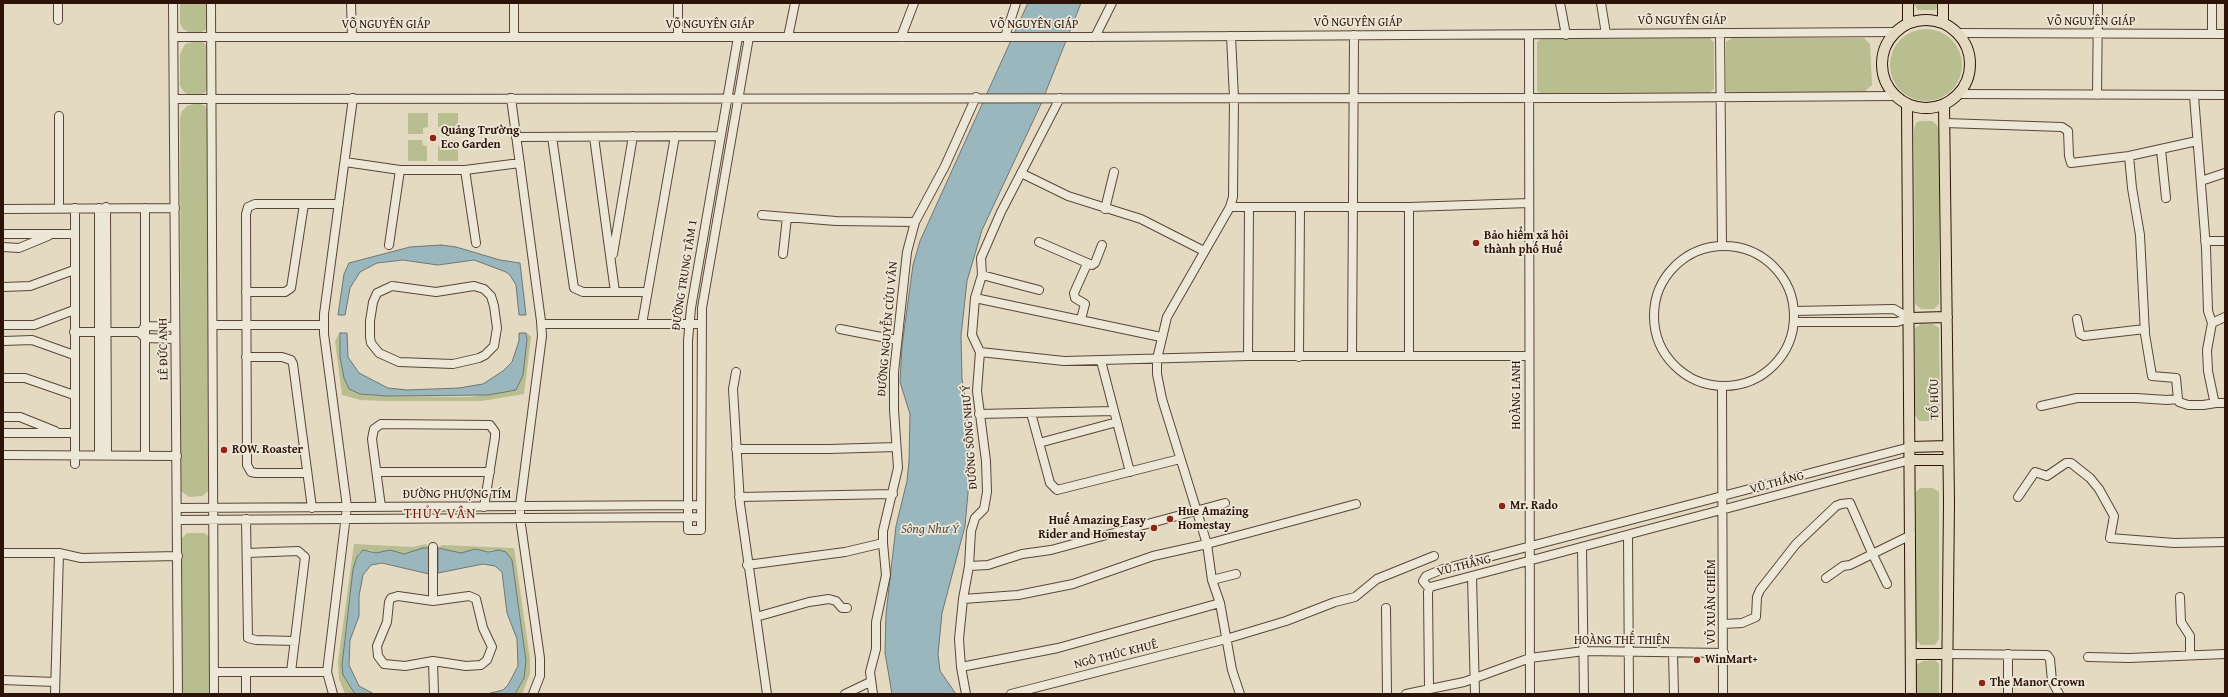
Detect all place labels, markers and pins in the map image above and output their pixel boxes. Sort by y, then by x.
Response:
place label: Quảng Trường Eco Garden [441,124,519,152]
marker: Quảng Trường Eco Garden [428,133,438,143]
place label: Bảo hiểm xã hội thành phố Huế [1484,229,1569,257]
marker: Bảo hiểm xã hội thành phố Huế [1471,238,1481,248]
place label: ROW. Roaster [232,443,303,457]
marker: ROW. Roaster [219,445,229,455]
place label: Mr. Rado [1510,499,1558,513]
marker: Mr. Rado [1497,501,1507,511]
place label: Hue Amazing Homestay [1178,505,1249,533]
place label: Huế Amazing Easy Rider and Homestay [1038,514,1146,542]
marker: Hue Amazing Homestay [1165,514,1175,524]
marker: Huế Amazing Easy Rider and Homestay [1149,523,1159,533]
place label: WinMart+ [1705,653,1758,667]
marker: WinMart+ [1692,655,1702,665]
place label: The Manor Crown [1990,676,2085,690]
marker: The Manor Crown [1977,678,1987,688]

